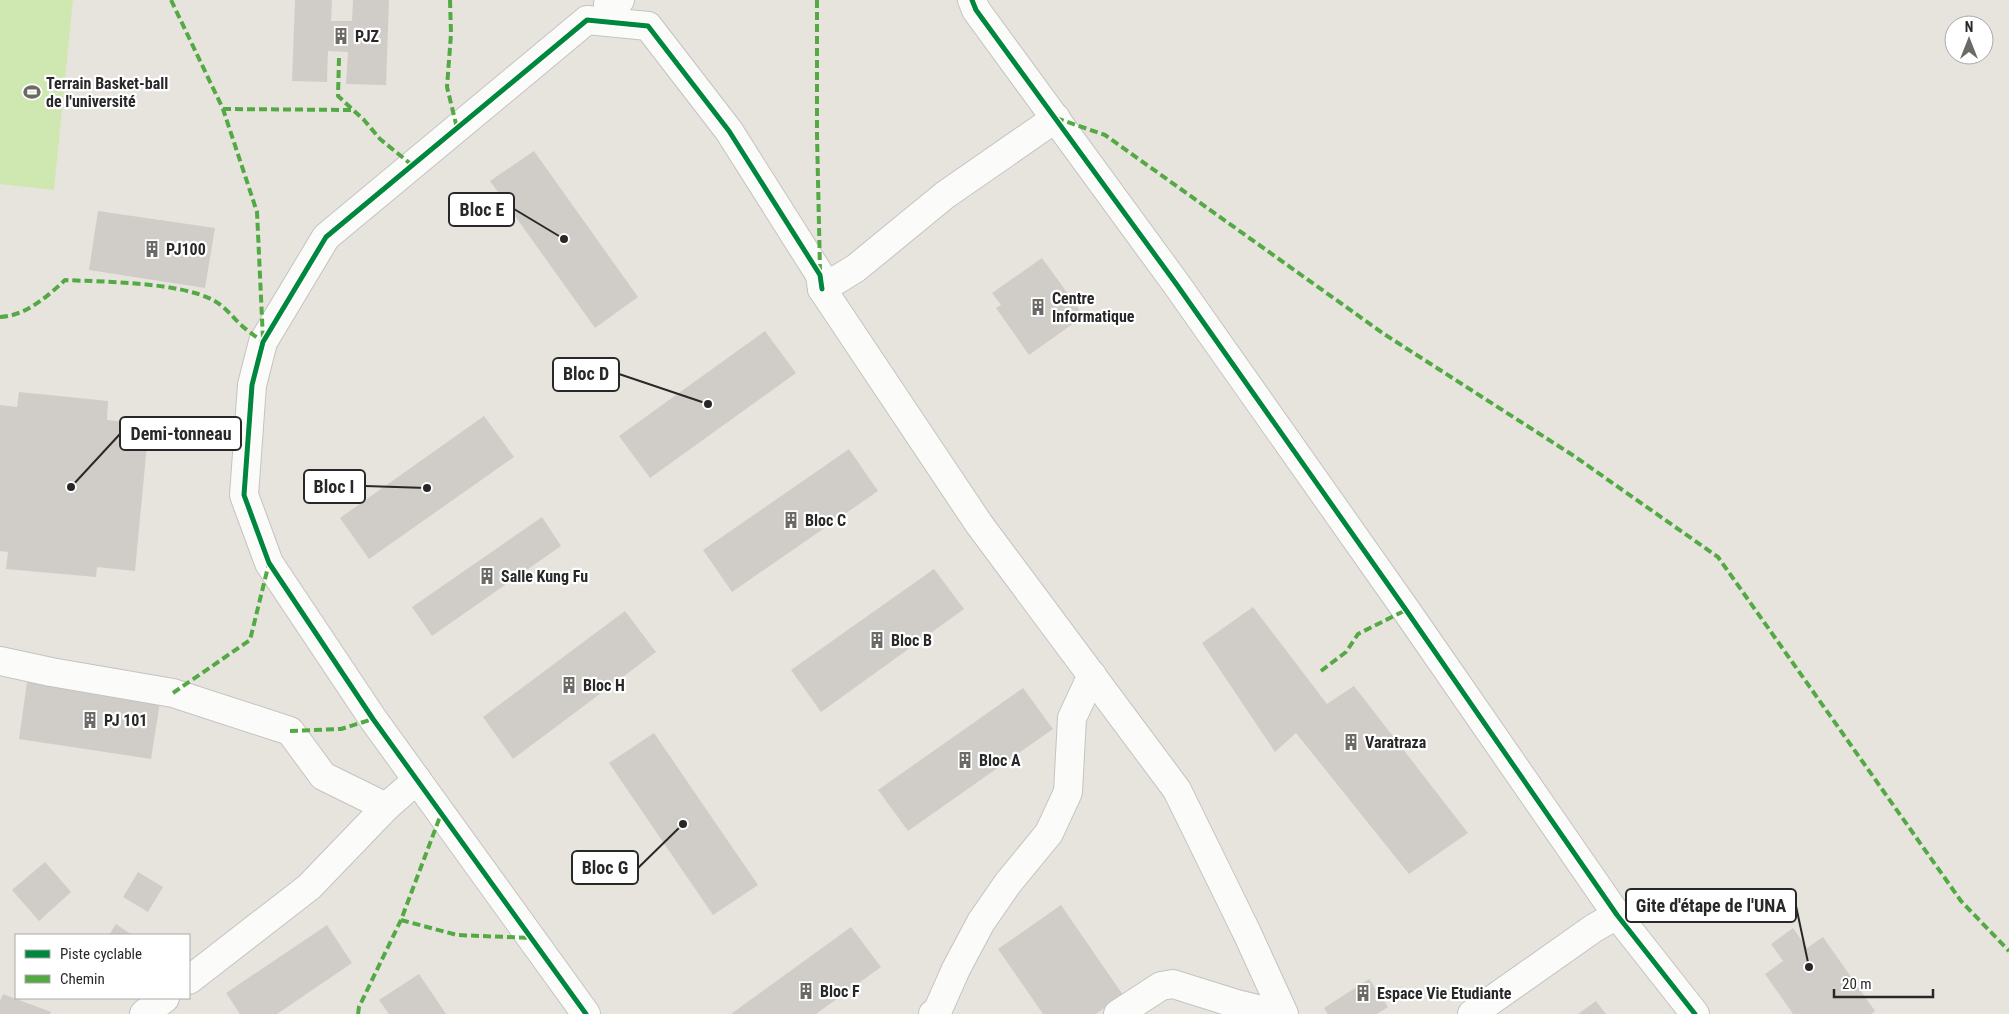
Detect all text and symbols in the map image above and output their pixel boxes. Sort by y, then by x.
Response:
north arrow [1944,15,1994,65]
text: N [1965,19,1973,35]
building icon: PJZ [331,26,351,46]
place label: PJZ [355,27,379,46]
place label: Terrain Basket-ball de l'université [46,74,168,111]
sports icon: Terrain Basket-ball de l'université [22,82,42,102]
callout: Bloc E [449,193,514,226]
text: Bloc E [460,199,505,220]
building icon: PJ100 [142,239,162,259]
place label: PJ100 [166,240,206,259]
place label: Centre Informatique [1052,289,1135,326]
building icon: Centre Informatique [1028,297,1048,317]
callout: Bloc D [553,358,619,391]
text: Bloc D [563,363,609,384]
callout: Demi-tonneau [120,417,241,450]
text: Demi-tonneau [130,423,232,444]
callout: Bloc I [304,470,365,503]
text: Bloc I [314,476,354,497]
building icon: Bloc C [781,510,801,530]
place label: Bloc C [805,511,846,530]
building icon: Salle Kung Fu [477,566,497,586]
place label: Salle Kung Fu [501,567,588,586]
building icon: Bloc B [867,630,887,650]
place label: Bloc B [891,631,932,650]
building icon: Bloc H [559,675,579,695]
place label: Bloc H [583,676,625,695]
building icon: PJ 101 [80,710,100,730]
place label: PJ 101 [104,711,147,730]
building icon: Varatraza [1341,732,1361,752]
place label: Varatraza [1365,733,1427,752]
building icon: Bloc A [955,750,975,770]
place label: Bloc A [979,751,1021,770]
callout: Bloc G [572,851,638,884]
text: Bloc G [582,857,628,878]
callout: Gite d'étape de l'UNA [1626,889,1796,922]
text: Gite d'étape de l'UNA [1636,895,1786,916]
legend [15,934,190,999]
text: Piste cyclable [60,945,142,963]
scale bar [1834,966,1933,998]
text: Chemin [60,970,105,988]
text: 20 m [1842,975,1872,993]
building icon: Bloc F [796,981,816,1001]
place label: Bloc F [820,982,860,1001]
building icon: Espace Vie Etudiante [1353,983,1373,1003]
place label: Espace Vie Etudiante [1377,984,1512,1003]

